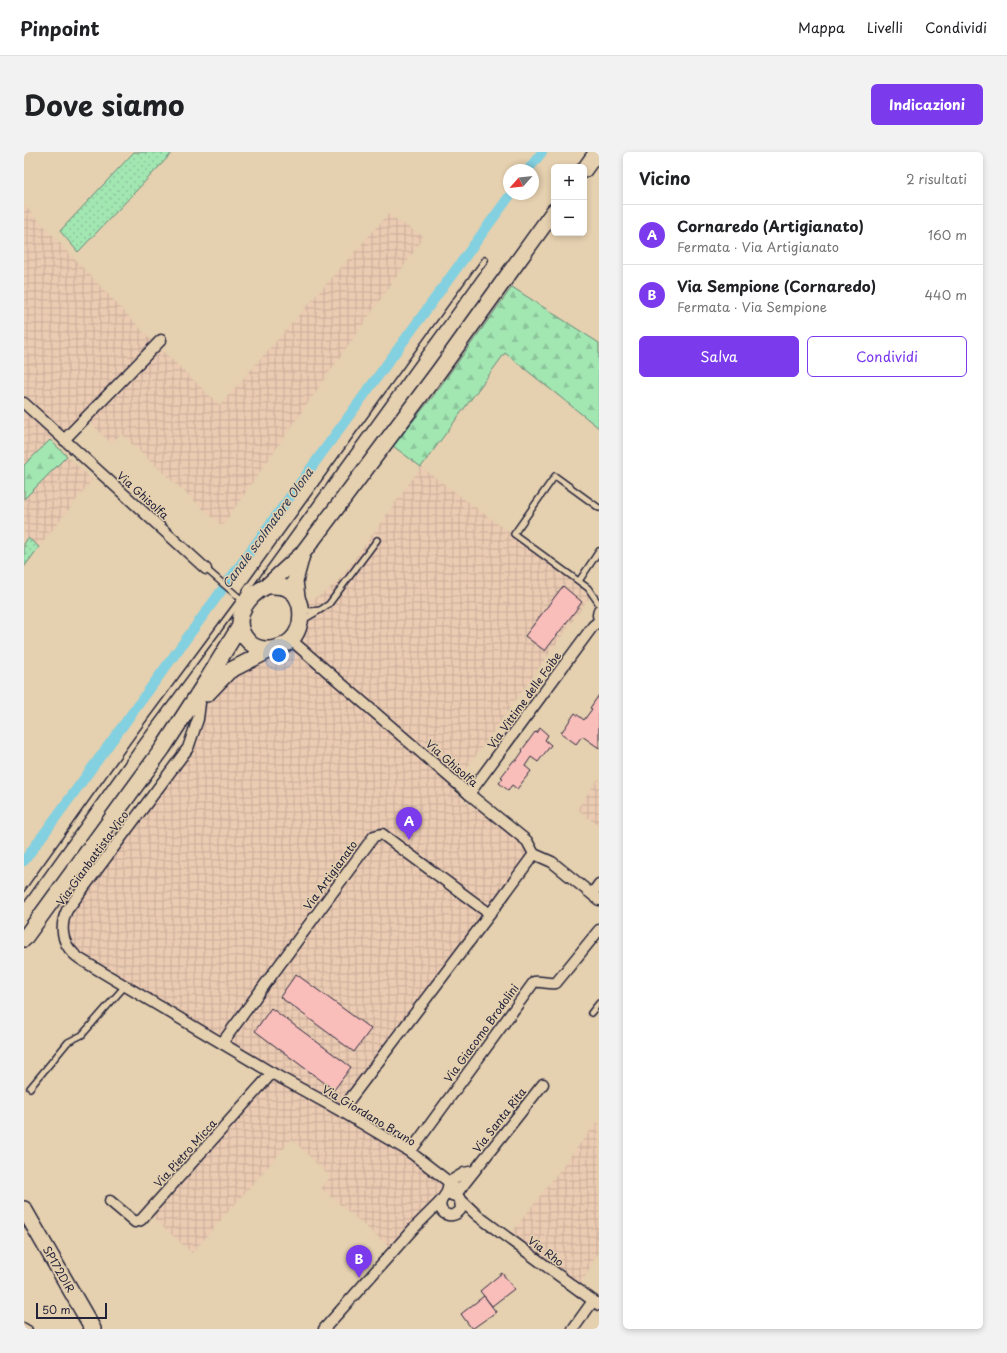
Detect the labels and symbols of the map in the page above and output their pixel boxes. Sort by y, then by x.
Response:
north arrow [503,164,539,200]
water label: Canale scolmatore Olona [217,464,317,592]
street label: Via Ghisolfa [113,467,173,523]
your location [269,645,289,665]
street label: Via Vittime delle Foibe [483,648,565,752]
street label: Via Ghisolfa [422,735,482,791]
street label: Via Gianbattista Vico [52,807,132,909]
pin: A [396,807,422,840]
street label: Via Artigianato [299,837,361,913]
street label: Via Giacomo Brodolini [439,980,523,1086]
street label: Via Giordano Bruno [319,1080,419,1150]
street label: Via Santa Rita [468,1084,530,1156]
street label: Via Pietro Micca [150,1115,220,1191]
street label: Via Rho [524,1232,568,1270]
street label: SP172DIR [39,1242,79,1296]
pin: B [346,1245,372,1278]
scale bar [36,1301,107,1320]

